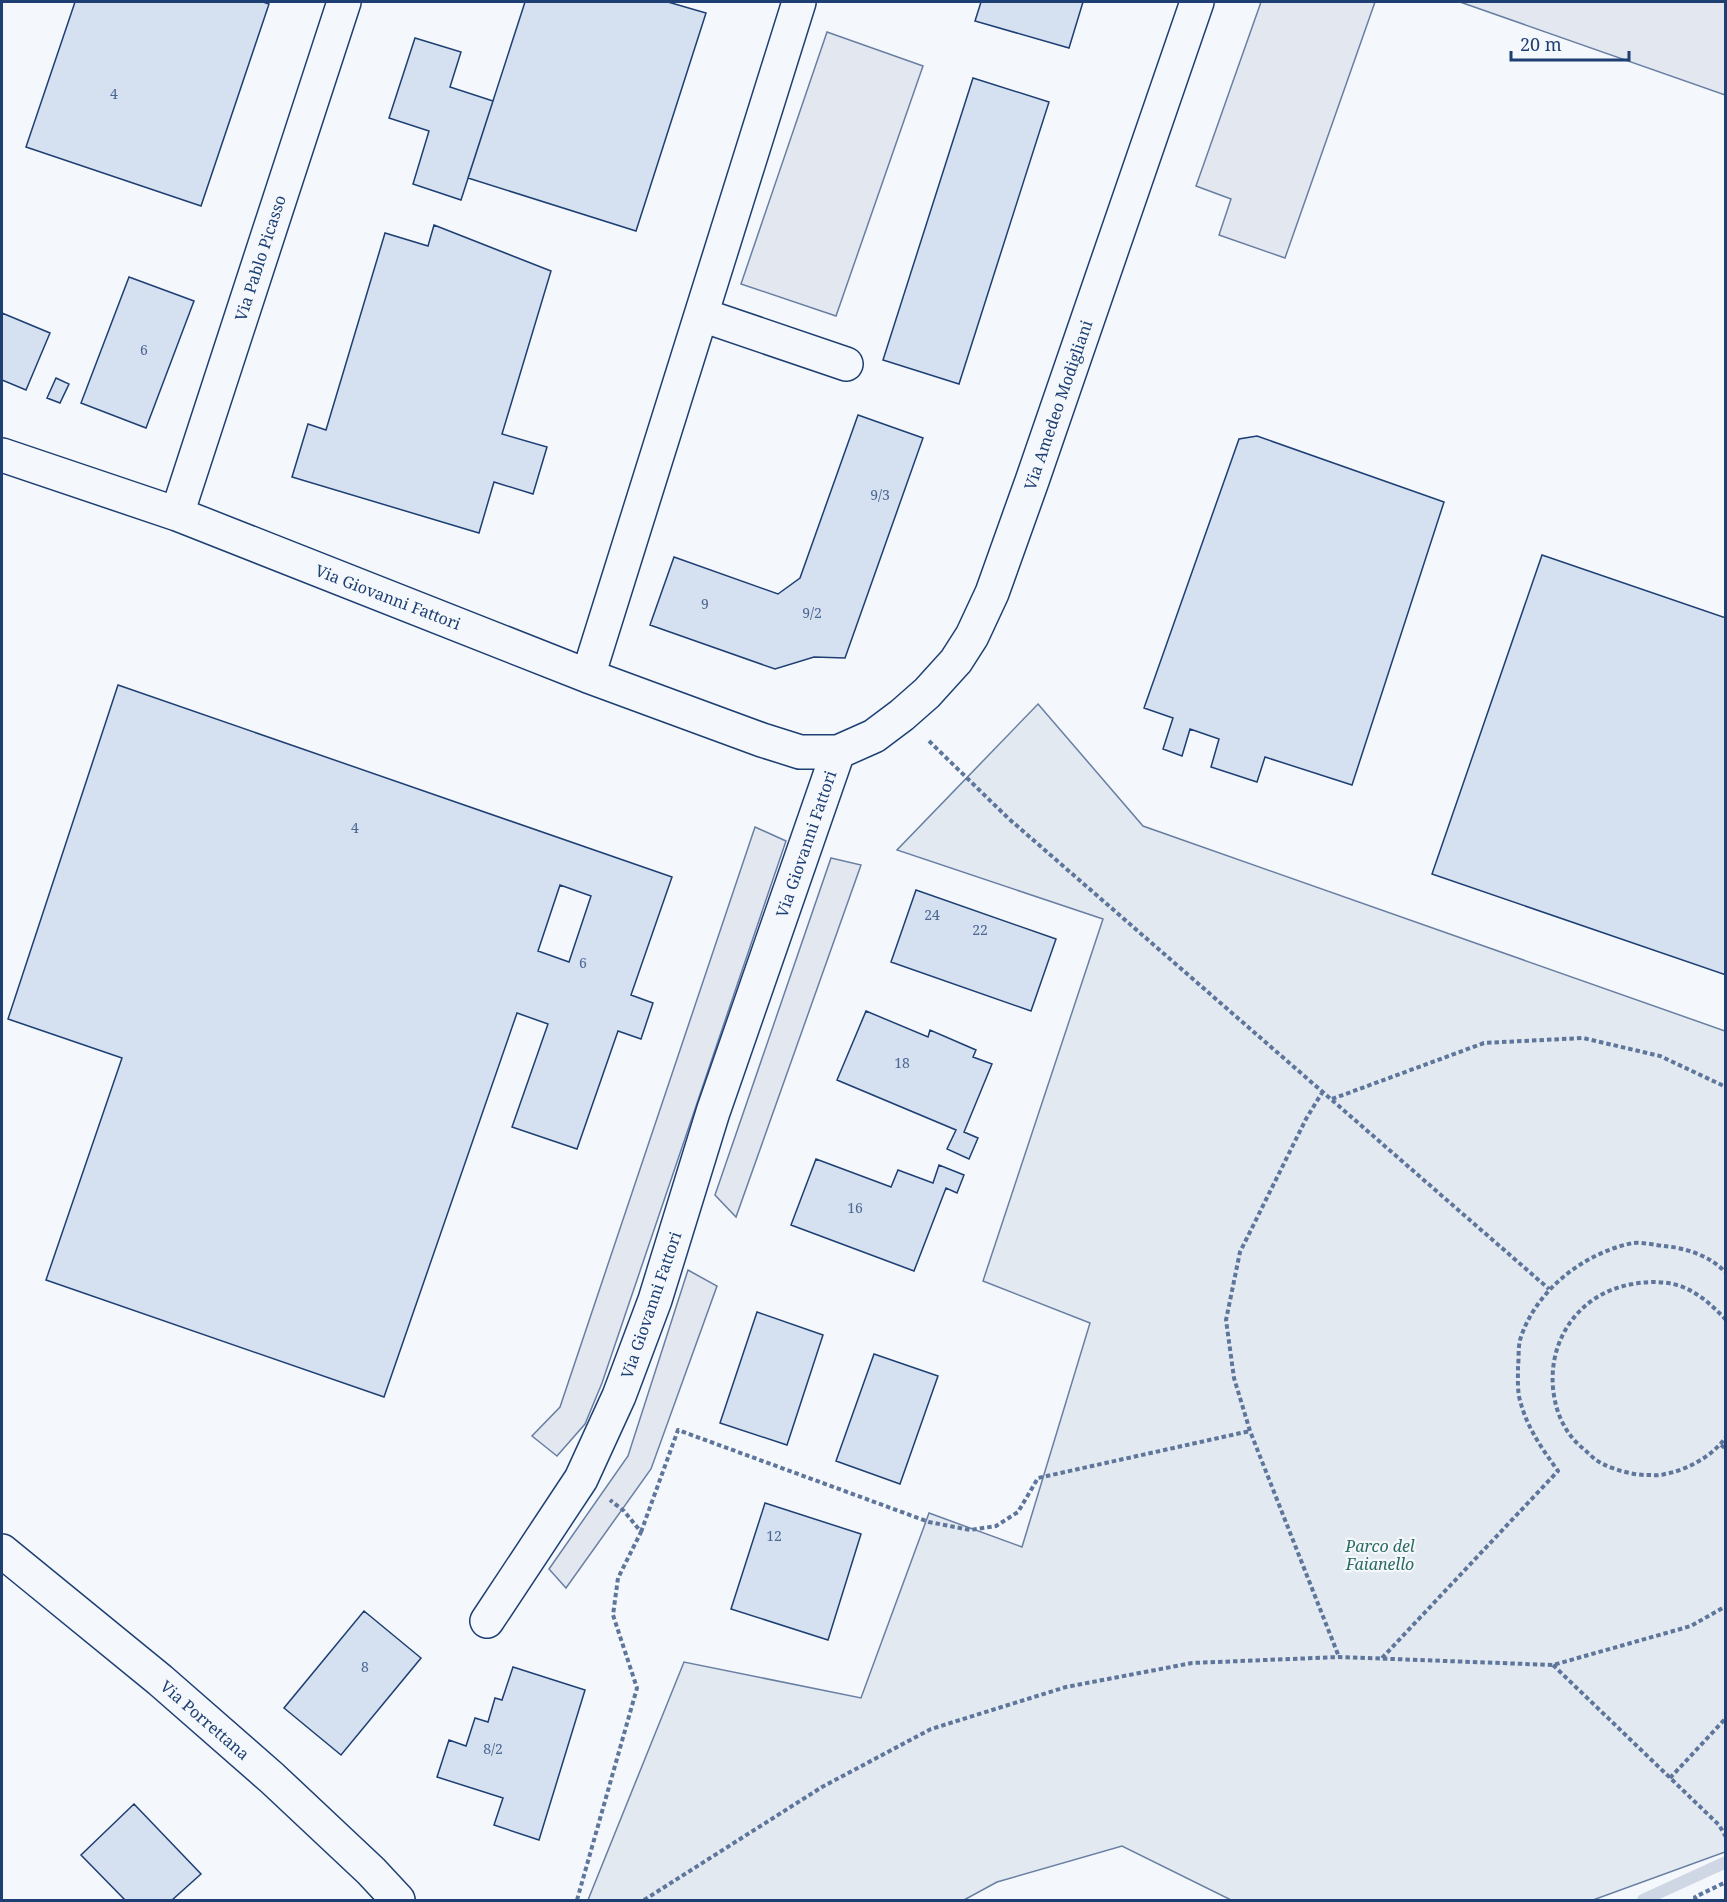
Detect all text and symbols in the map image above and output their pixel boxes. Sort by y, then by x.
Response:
scale bar [1511,24,1630,62]
text: 20 m [1520,32,1562,56]
house number: 4 [110,84,118,103]
street label: Via Pablo Picasso [229,192,291,324]
street label: Via Amedeo Modigliani [1019,317,1097,493]
house number: 6 [140,340,148,359]
house number: 9/3 [870,485,890,504]
street label: Via Giovanni Fattori [312,559,464,635]
house number: 9 [701,594,709,613]
house number: 9/2 [802,603,822,622]
street label: Via Giovanni Fattori [771,768,841,920]
house number: 4 [351,818,359,837]
house number: 24 [924,905,940,924]
house number: 22 [972,920,988,939]
house number: 6 [579,953,587,972]
house number: 18 [894,1053,910,1072]
house number: 16 [847,1198,863,1217]
street label: Via Giovanni Fattori [616,1229,686,1381]
house number: 12 [766,1526,782,1545]
park label: Parco del Faianello [1344,1535,1415,1575]
house number: 8 [361,1657,369,1676]
street label: Via Porrettana [156,1675,254,1765]
house number: 8/2 [483,1739,503,1758]

